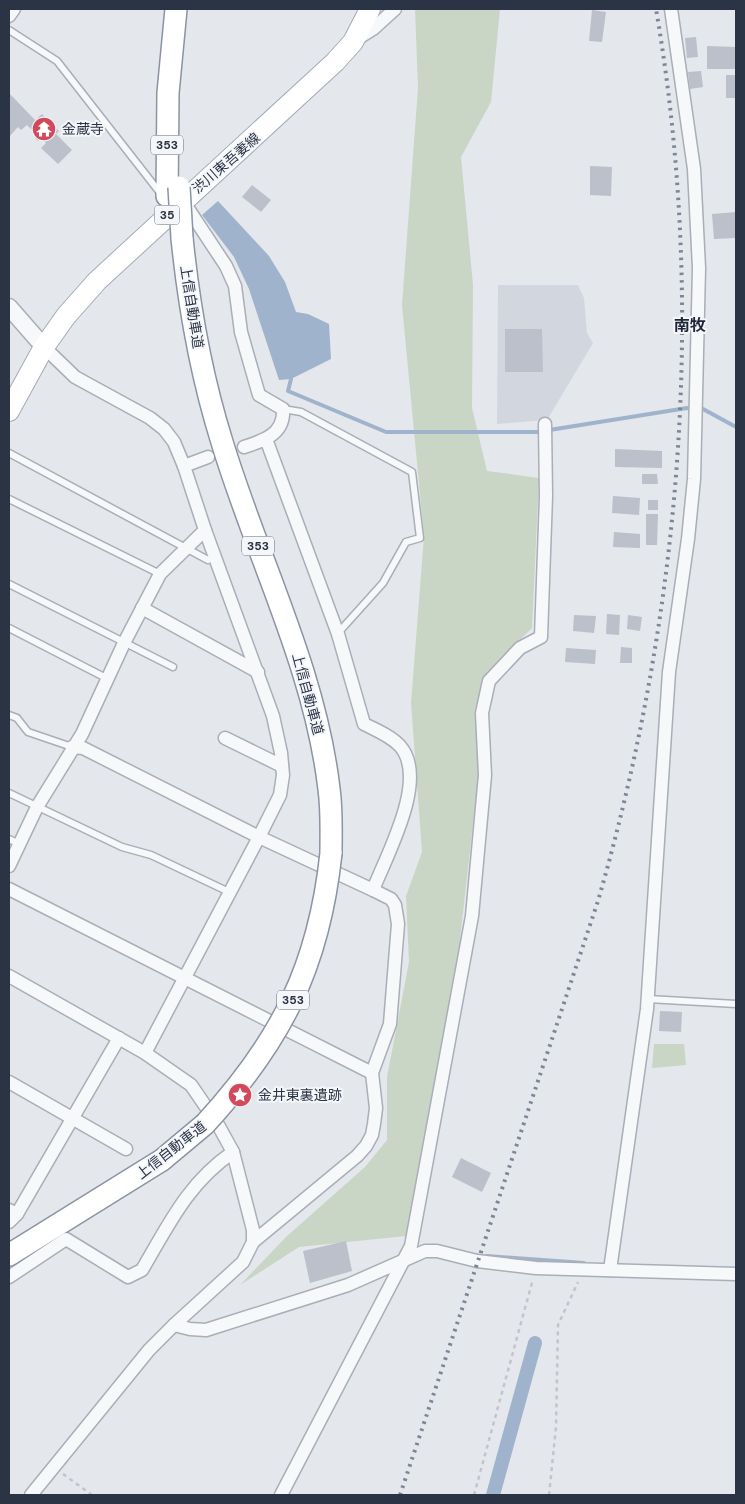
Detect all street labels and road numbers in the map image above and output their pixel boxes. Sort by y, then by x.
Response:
street label: 渋川東吾妻線 [188,129,264,197]
road number: 353 [151,136,183,154]
road number: 35 [154,206,180,224]
street label: 上信自動車道 [177,264,207,350]
road number: 353 [242,536,274,556]
street label: 上信自動車道 [288,651,328,737]
road number: 353 [277,990,309,1010]
street label: 上信自動車道 [132,1117,210,1183]

